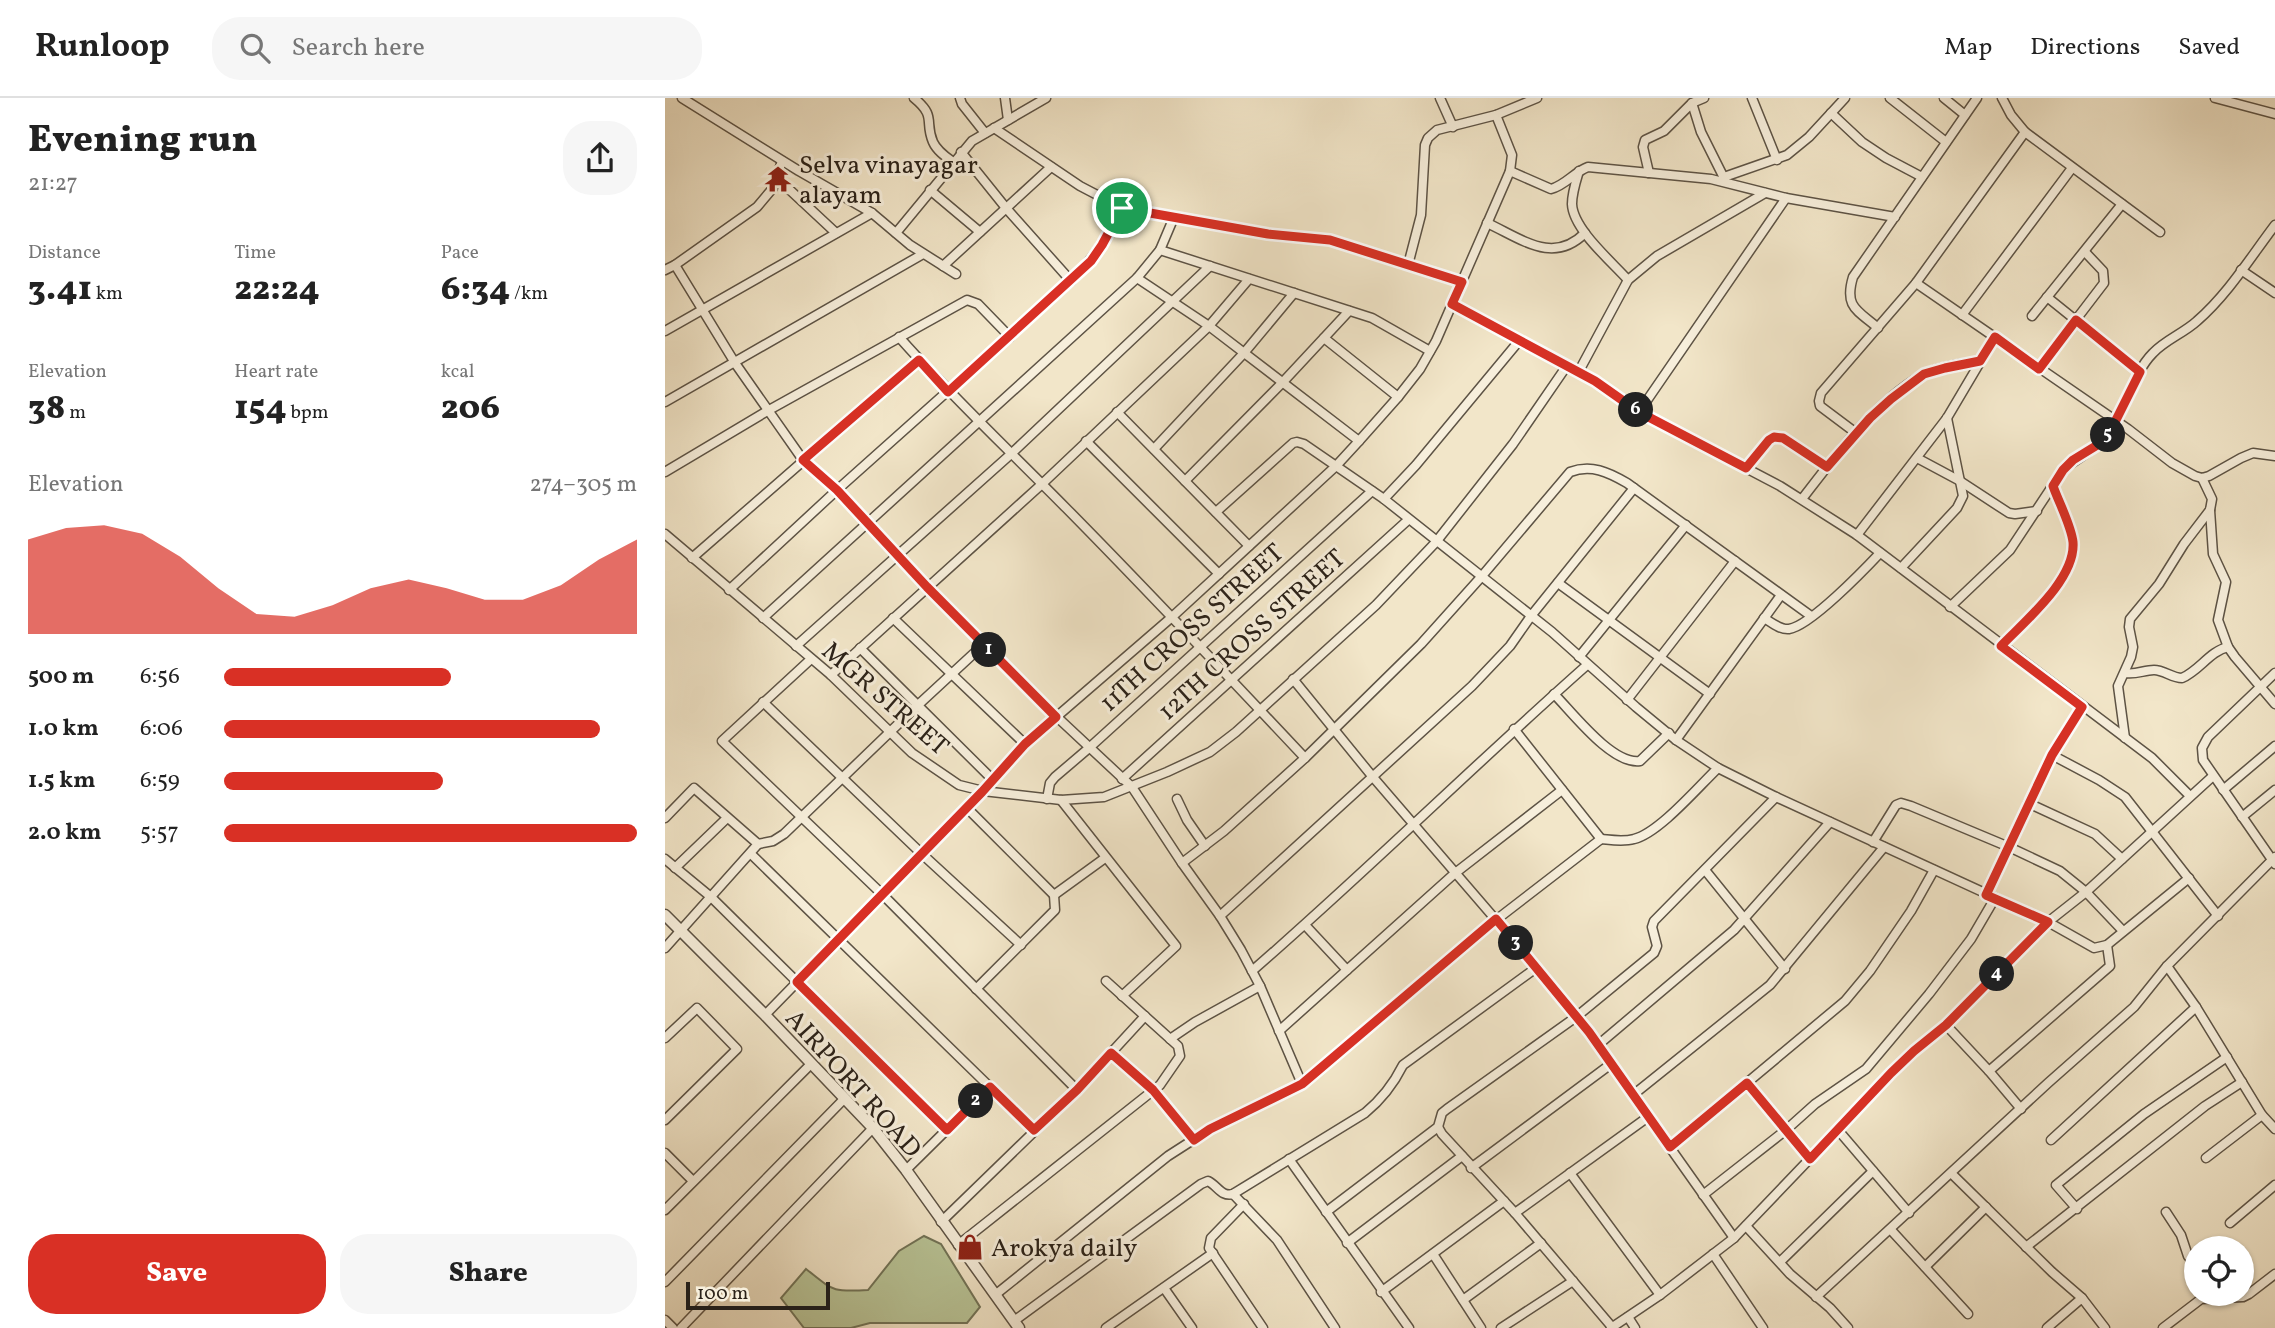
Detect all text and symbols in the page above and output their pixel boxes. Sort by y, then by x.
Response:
search box [212,17,702,80]
text: Runloop [35,25,170,71]
icon: search [236,29,274,67]
text: Search here [292,30,425,66]
text: Map [1944,31,1992,65]
text: Directions [2030,31,2140,65]
text: Saved [2178,31,2240,65]
text: Evening run [28,115,258,168]
button: share [563,121,637,195]
place label: Selva vinayagar alayam [799,148,978,214]
temple icon: Selva vinayagar alayam [763,164,793,194]
text: 21:27 [28,168,78,200]
pin [1092,178,1152,238]
icon: arrive [1103,189,1141,227]
text: Distance [28,240,101,266]
text: Time [234,240,276,266]
text: Pace [441,240,479,266]
text: 3.41 [28,266,92,314]
text: 22:24 [234,266,320,314]
text: 6:34 [441,266,510,314]
text: km [92,281,123,307]
text: /km [510,281,548,307]
text: Elevation [28,359,107,385]
text: Heart rate [234,359,318,385]
text: kcal [441,359,474,385]
text: 38 [28,385,65,433]
text: 154 [234,385,287,433]
text: 206 [441,385,500,433]
pin: 6 [1619,392,1653,428]
text: 6 [1630,396,1641,422]
text: m [65,400,86,426]
text: bpm [287,400,329,426]
pin: 5 [2091,418,2125,452]
text: 5 [2103,421,2112,447]
text: Elevation [28,469,124,501]
text: 274–305 m [530,469,637,501]
street label: 11TH CROSS STREET [1092,536,1292,721]
street label: 12TH CROSS STREET [1151,542,1354,729]
pin: 1 [971,632,1007,668]
street label: MGR STREET [813,634,956,765]
text: 1 [985,636,992,662]
text: 500 m [28,661,94,693]
text: 6:56 [140,661,180,693]
text: 1.0 km [28,713,99,745]
text: 6:06 [140,713,183,745]
text: 1.5 km [28,765,95,797]
text: 6:59 [140,765,180,797]
text: 2.0 km [28,817,101,849]
text: 5:57 [140,817,179,849]
pin: 3 [1499,926,1533,960]
text: 3 [1511,929,1520,955]
pin: 4 [1979,956,2015,992]
text: 4 [1991,960,2002,986]
street label: AIRPORT ROAD [776,1002,929,1166]
pin: 2 [959,1084,993,1118]
text: 2 [971,1087,980,1113]
place label: Arokya daily [991,1231,1137,1267]
shop icon: Arokya daily [955,1232,985,1262]
button: Save [28,1234,326,1314]
button: Share [340,1234,637,1314]
map controls [2184,1236,2254,1306]
button: locate [2184,1236,2254,1306]
scale bar [686,1279,829,1311]
text: 100 m [697,1281,748,1307]

